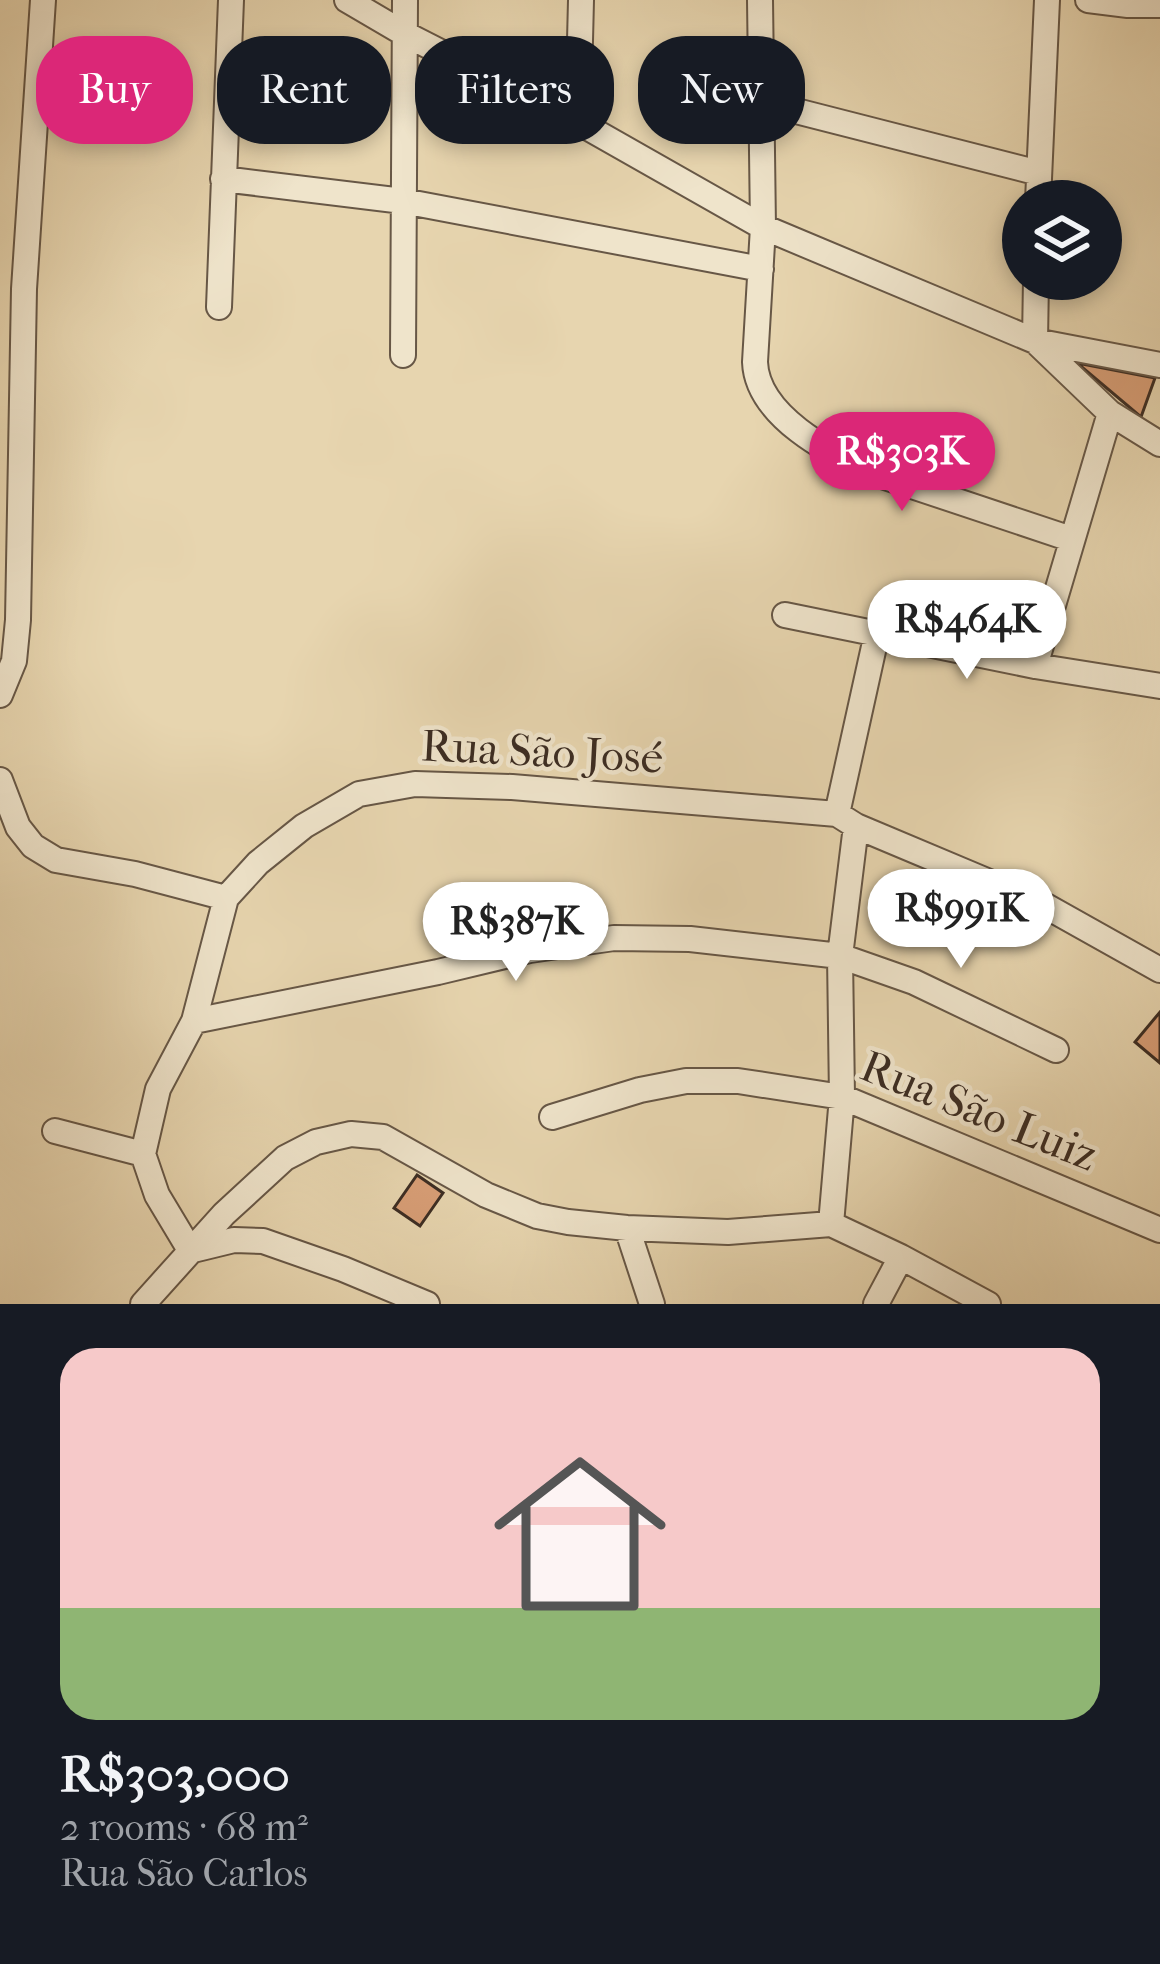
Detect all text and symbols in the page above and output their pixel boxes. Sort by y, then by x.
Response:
chip: Buy [36,36,193,144]
chip: Rent [217,36,391,144]
chip: Filters [415,36,614,144]
chip: New [638,36,805,144]
map controls [1002,180,1122,300]
button: layers [1002,180,1122,300]
pin: R$303K [804,412,1000,514]
text: R$303K [836,428,968,474]
pin: R$464K [869,580,1065,682]
text: R$464K [894,596,1040,642]
street label: Rua São José [420,719,664,785]
pin: R$991K [863,869,1059,971]
pin: R$387K [418,882,614,984]
text: R$991K [895,885,1027,931]
text: R$387K [450,898,582,944]
street label: Rua São Luiz [853,1040,1105,1182]
icon: home [472,1426,688,1642]
text: R$303,000 [60,1744,290,1804]
text: 2 rooms · 68 m² [60,1804,308,1850]
text: Rua São Carlos [60,1850,308,1896]

